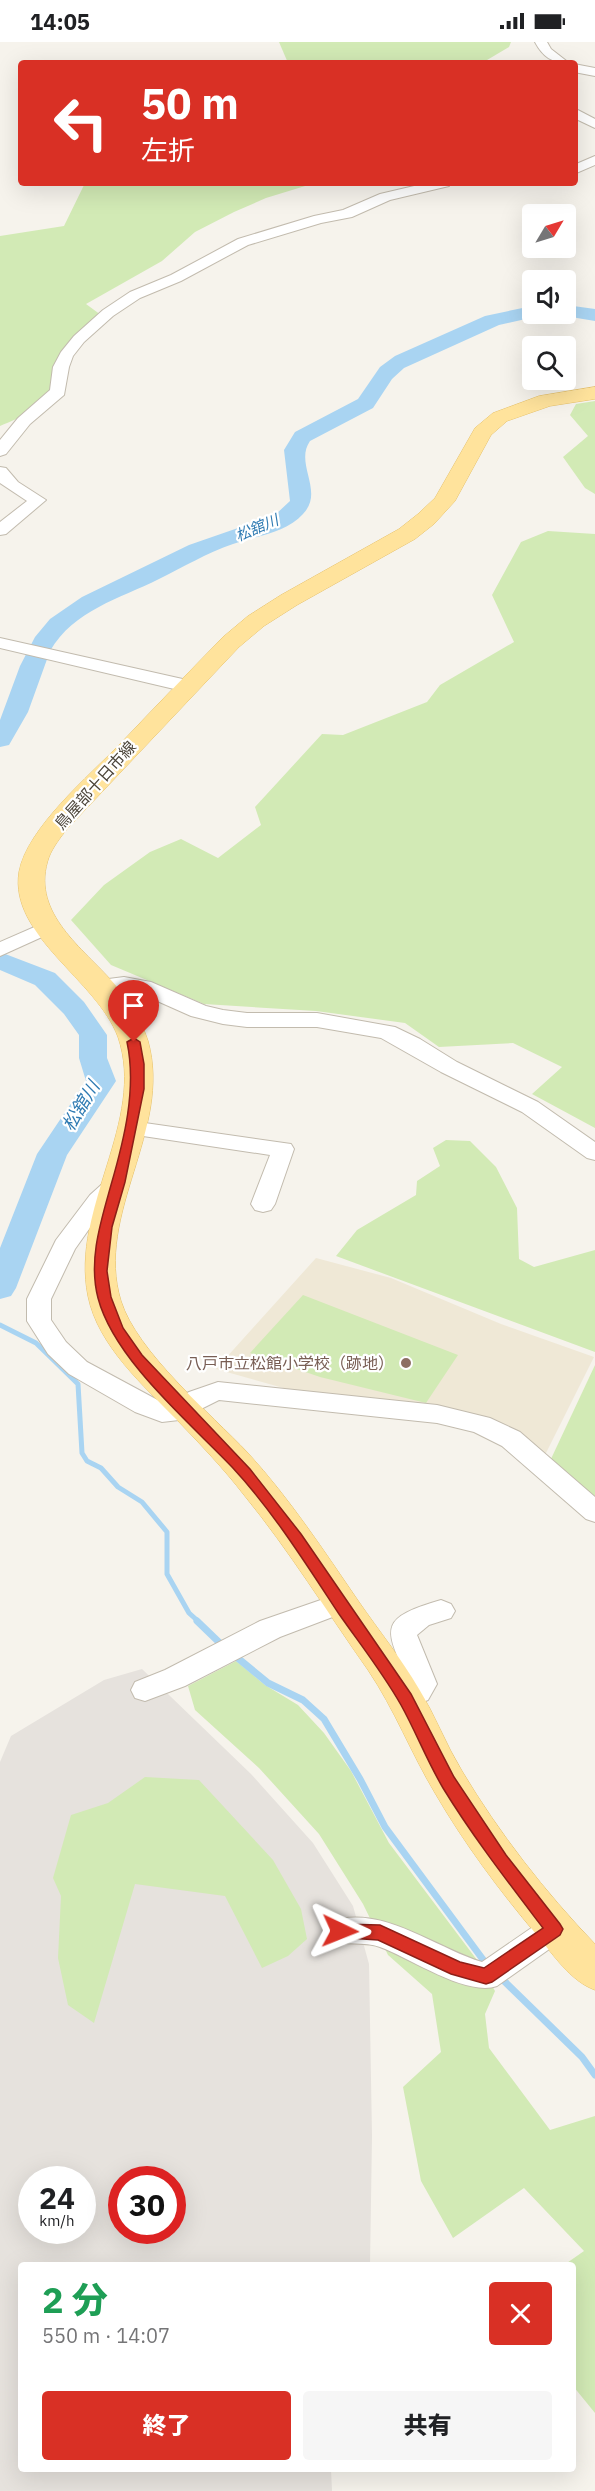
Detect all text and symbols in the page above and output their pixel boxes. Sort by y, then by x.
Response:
text: 14:05 [30,7,90,36]
text: 50 m [141,76,239,131]
icon: left [42,84,120,162]
text: 左折 [141,132,195,167]
north arrow [522,204,576,258]
map controls [522,204,576,390]
button: sound [522,270,576,324]
button: search [522,336,576,390]
water label: 松舘川 [232,509,283,545]
street label: 鳥屋部十日市線 [50,737,140,833]
pin [108,980,159,1042]
icon: arrive [117,989,150,1022]
water label: 松舘川 [57,1075,105,1135]
place label: 八戸市立松館小学校（跡地） [186,1353,394,1373]
marker: 八戸市立松館小学校（跡地） [399,1356,413,1370]
position arrow [308,1899,372,1963]
speed limit sign: 30 [108,2166,186,2244]
text: 24 [39,2178,75,2217]
text: km/h [39,2211,75,2230]
text: 2 分 [42,2276,108,2323]
button: close [489,2282,552,2345]
text: 550 m · 14:07 [42,2322,170,2349]
button: 終了 [42,2391,291,2460]
button: 共有 [303,2391,552,2460]

